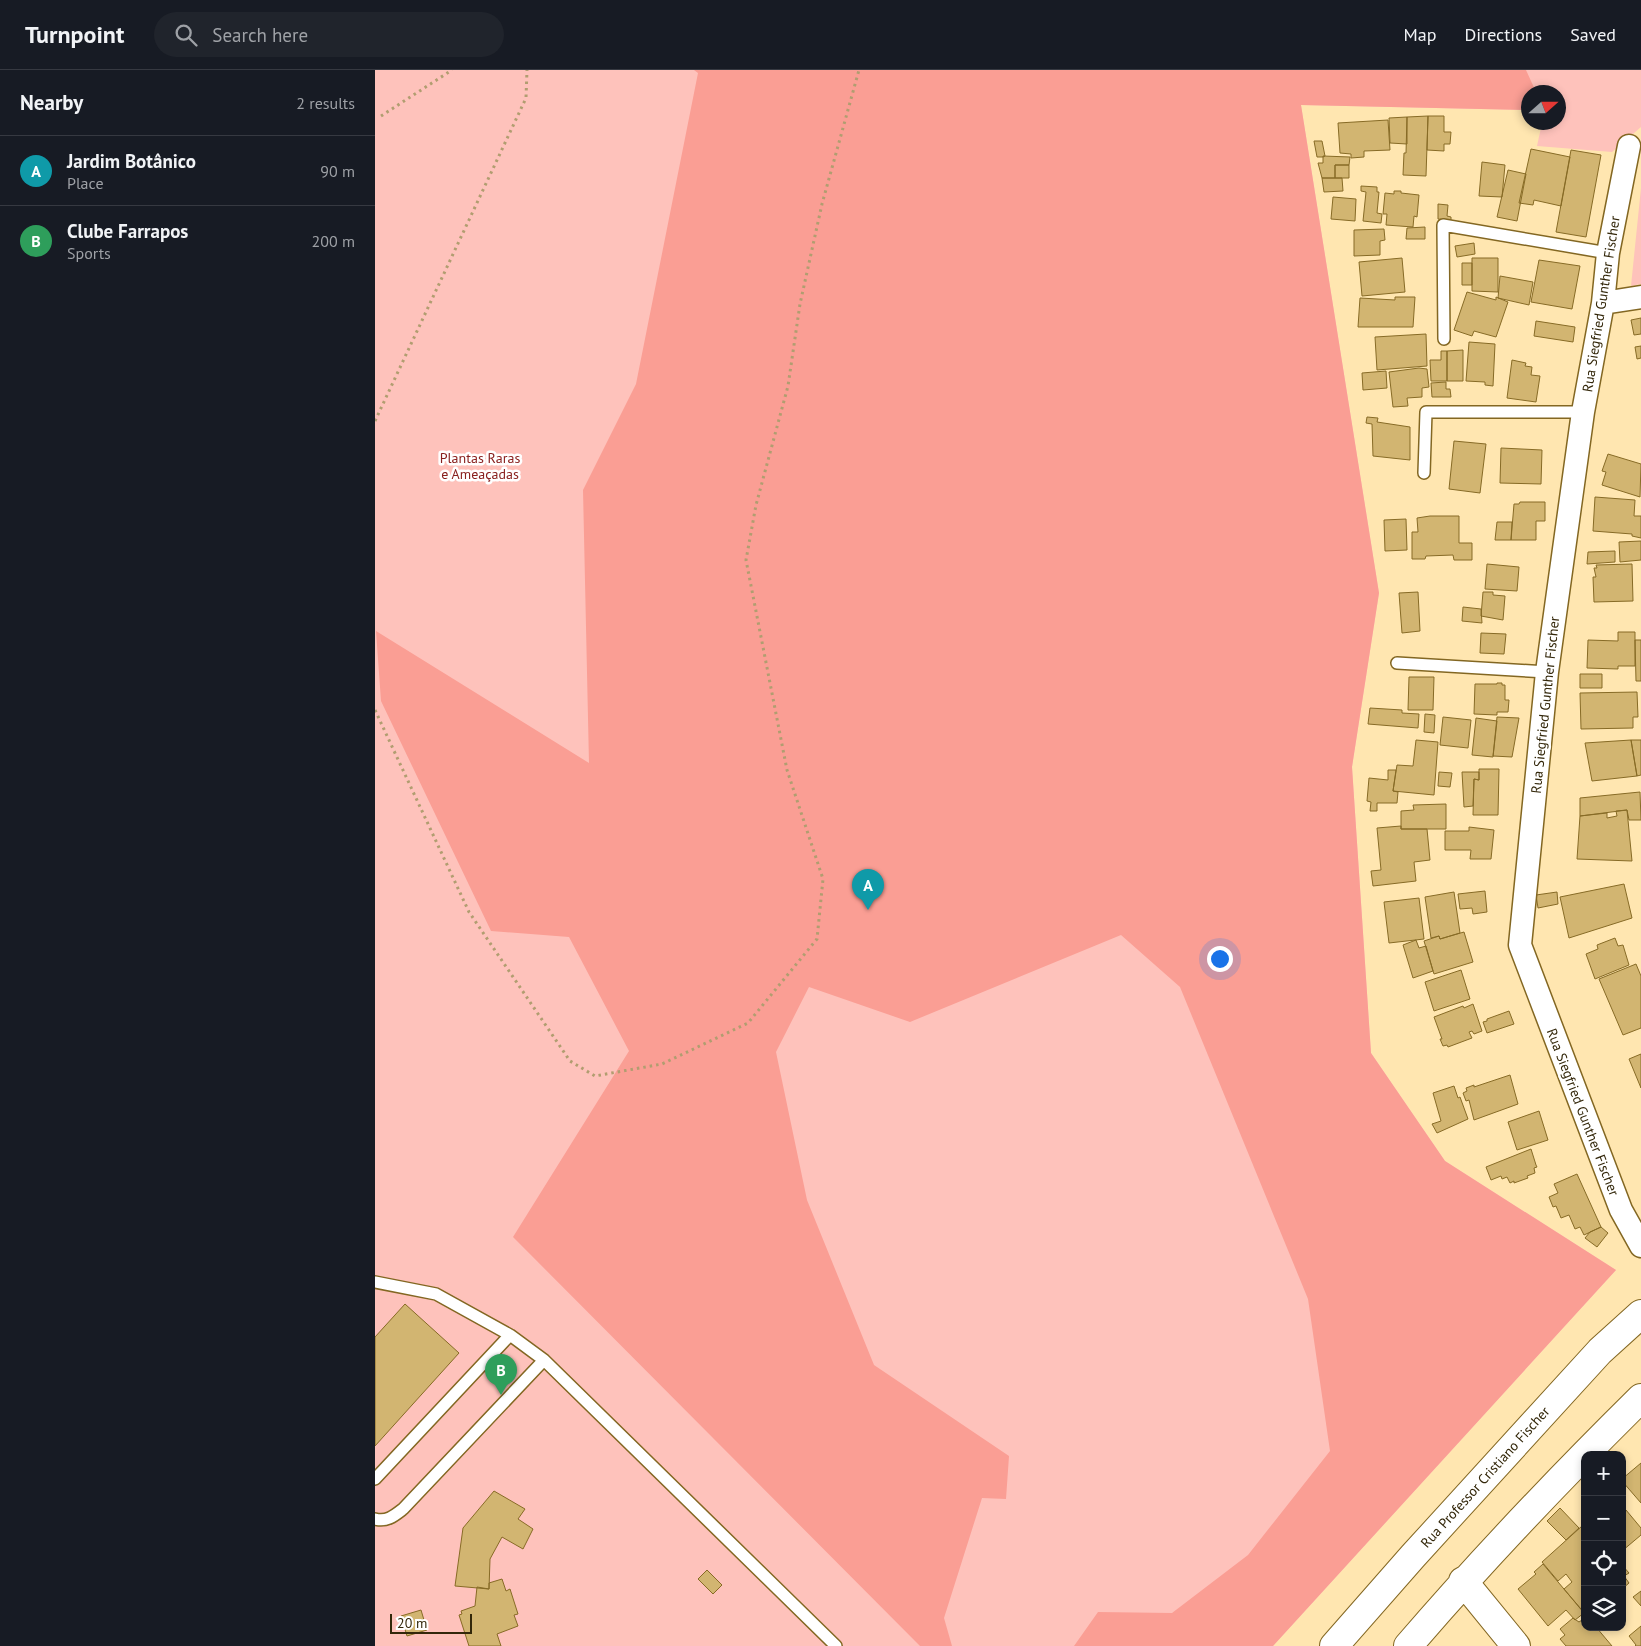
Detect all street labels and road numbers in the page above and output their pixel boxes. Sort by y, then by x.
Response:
street label: Rua Siegfried Gunther Fischer [1578,214,1624,393]
street label: Rua Siegfried Gunther Fischer [1527,615,1563,794]
street label: Rua Siegfried Gunther Fischer [1543,1026,1623,1199]
street label: Rua Professor Cristiano Fischer [1417,1402,1554,1552]

